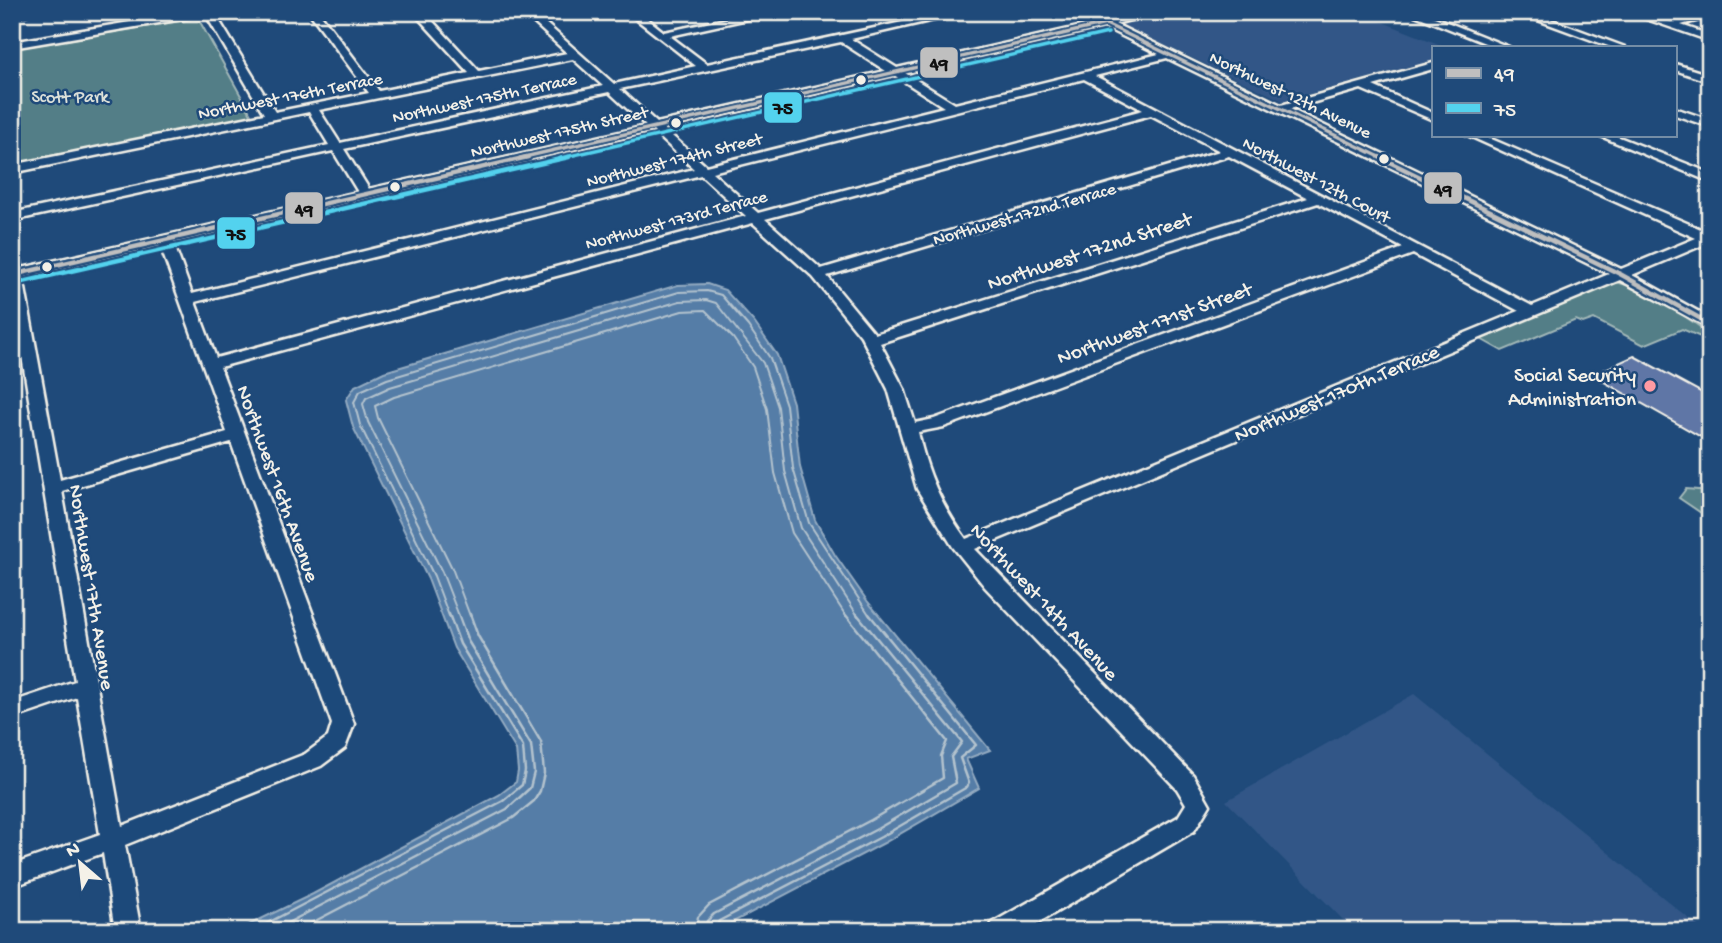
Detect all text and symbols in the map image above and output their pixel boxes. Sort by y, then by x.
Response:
line badge: 49 [919,46,959,79]
legend [1432,46,1676,136]
street label: Northwest 12th Avenue [1206,48,1375,145]
text: 49 [929,54,949,77]
text: 49 [1494,64,1515,89]
street label: Northwest 176th Terrace [197,69,385,126]
street label: Northwest 175th Terrace [391,70,579,129]
unlabelled marker [854,73,868,87]
park label: Scott Park [31,88,111,109]
line badge: 75 [763,91,803,124]
text: 75 [772,99,793,122]
text: 75 [1493,100,1516,125]
street label: Northwest 175th Street [469,102,652,164]
unlabelled marker [669,116,683,130]
street label: Northwest 174th Street [585,129,766,193]
street label: Northwest 12th Court [1238,133,1395,230]
unlabelled marker [1377,152,1391,166]
line badge: 49 [1423,171,1463,205]
street label: Northwest 172nd Terrace [931,179,1119,252]
unlabelled marker [388,180,402,194]
text: 49 [1433,180,1453,203]
street label: Northwest 173rd Terrace [583,187,771,256]
line badge: 49 [284,191,324,225]
text: 49 [294,200,314,223]
street label: Northwest 172nd Street [985,208,1198,298]
line badge: 75 [216,216,256,250]
text: 75 [225,225,246,248]
unlabelled marker [40,260,54,274]
street label: Northwest 171st Street [1054,278,1258,372]
street label: Northwest 170th Terrace [1231,340,1445,450]
place label: Social Security Administration [1508,365,1636,414]
marker: Social Security Administration [1642,378,1658,394]
street label: Northwest 16th Avenue [228,382,323,587]
street label: Northwest 17th Avenue [61,483,118,693]
street label: Northwest 14th Avenue [963,519,1123,688]
north arrow [46,828,116,898]
text: N [63,838,85,864]

